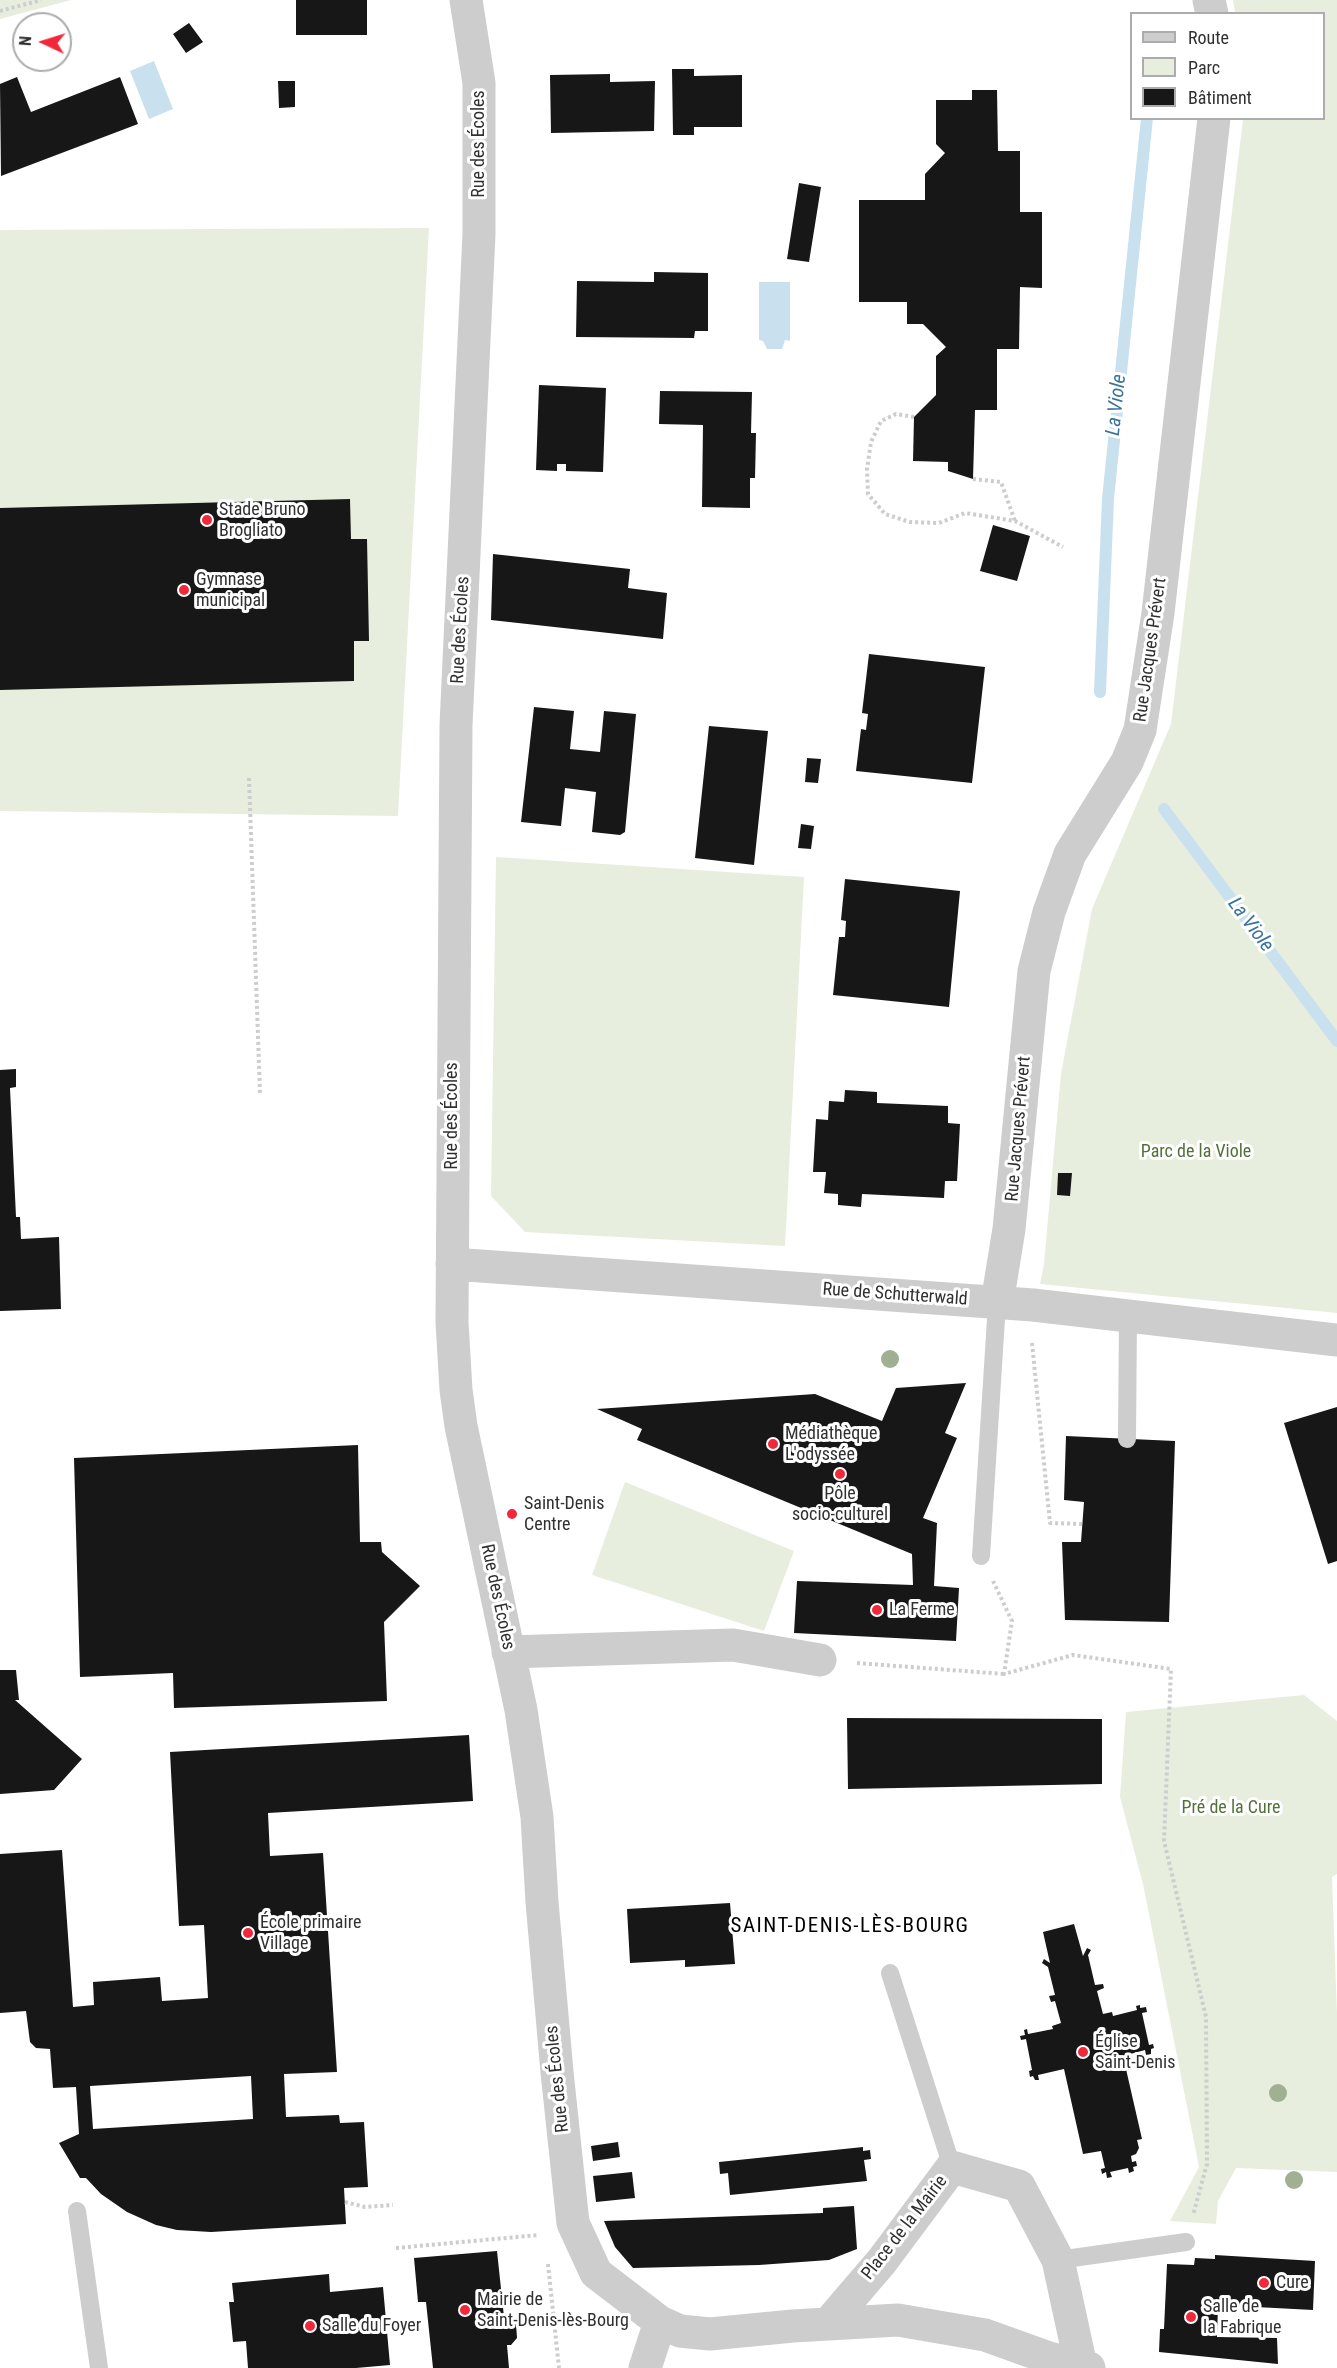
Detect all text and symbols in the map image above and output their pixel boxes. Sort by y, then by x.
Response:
north arrow [12,12,72,72]
legend [1130,12,1325,120]
text: Route [1188,27,1229,48]
text: N [16,35,35,46]
text: Parc [1188,57,1220,78]
text: Bâtiment [1188,87,1252,108]
street label: Rue des Écoles [468,90,490,198]
water label: La Viole [1102,373,1132,437]
place label: Stade Bruno Brogliato [219,499,306,542]
marker: Stade Bruno Brogliato [200,513,214,527]
place label: Gymnase municipal [196,569,265,612]
street label: Rue des Écoles [447,576,475,684]
street label: Rue Jacques Prévert [1130,576,1172,724]
marker: Gymnase municipal [177,583,191,597]
water label: La Viole [1222,893,1278,957]
street label: Rue Jacques Prévert [1002,1055,1036,1203]
street label: Rue des Écoles [441,1062,463,1170]
park label: Parc de la Viole [1141,1141,1251,1163]
street label: Rue de Schutterwald [822,1279,968,1311]
place label: Médiathèque L'odyssée [785,1423,877,1466]
marker: Médiathèque L'odyssée [766,1437,780,1451]
marker: Pôle socio-culturel [833,1467,847,1481]
place label: Pôle socio-culturel [792,1483,888,1526]
place label: Saint-Denis Centre [524,1493,604,1536]
marker: Saint-Denis Centre [505,1507,519,1521]
street label: Rue des Écoles [475,1542,519,1652]
place label: La Ferme [889,1599,955,1621]
marker: La Ferme [870,1603,884,1617]
park label: Pré de la Cure [1182,1797,1280,1819]
place label: École primaire Village [260,1912,361,1954]
district label: SAINT-DENIS-LÈS-BOURG [731,1914,969,1940]
marker: École primaire Village [241,1926,255,1940]
street label: Rue des Écoles [542,2024,574,2134]
place label: Église Saint-Denis [1095,2031,1175,2074]
marker: Église Saint-Denis [1076,2045,1090,2059]
street label: Place de la Mairie [858,2172,952,2284]
place label: Cure [1276,2272,1309,2294]
marker: Cure [1257,2276,1271,2290]
place label: Mairie de Saint-Denis-lès-Bourg [477,2289,629,2332]
place label: Salle de la Fabrique [1203,2296,1282,2338]
marker: Mairie de Saint-Denis-lès-Bourg [458,2303,472,2317]
marker: Salle de la Fabrique [1184,2310,1198,2324]
place label: Salle du Foyer [322,2315,421,2337]
marker: Salle du Foyer [303,2319,317,2333]

